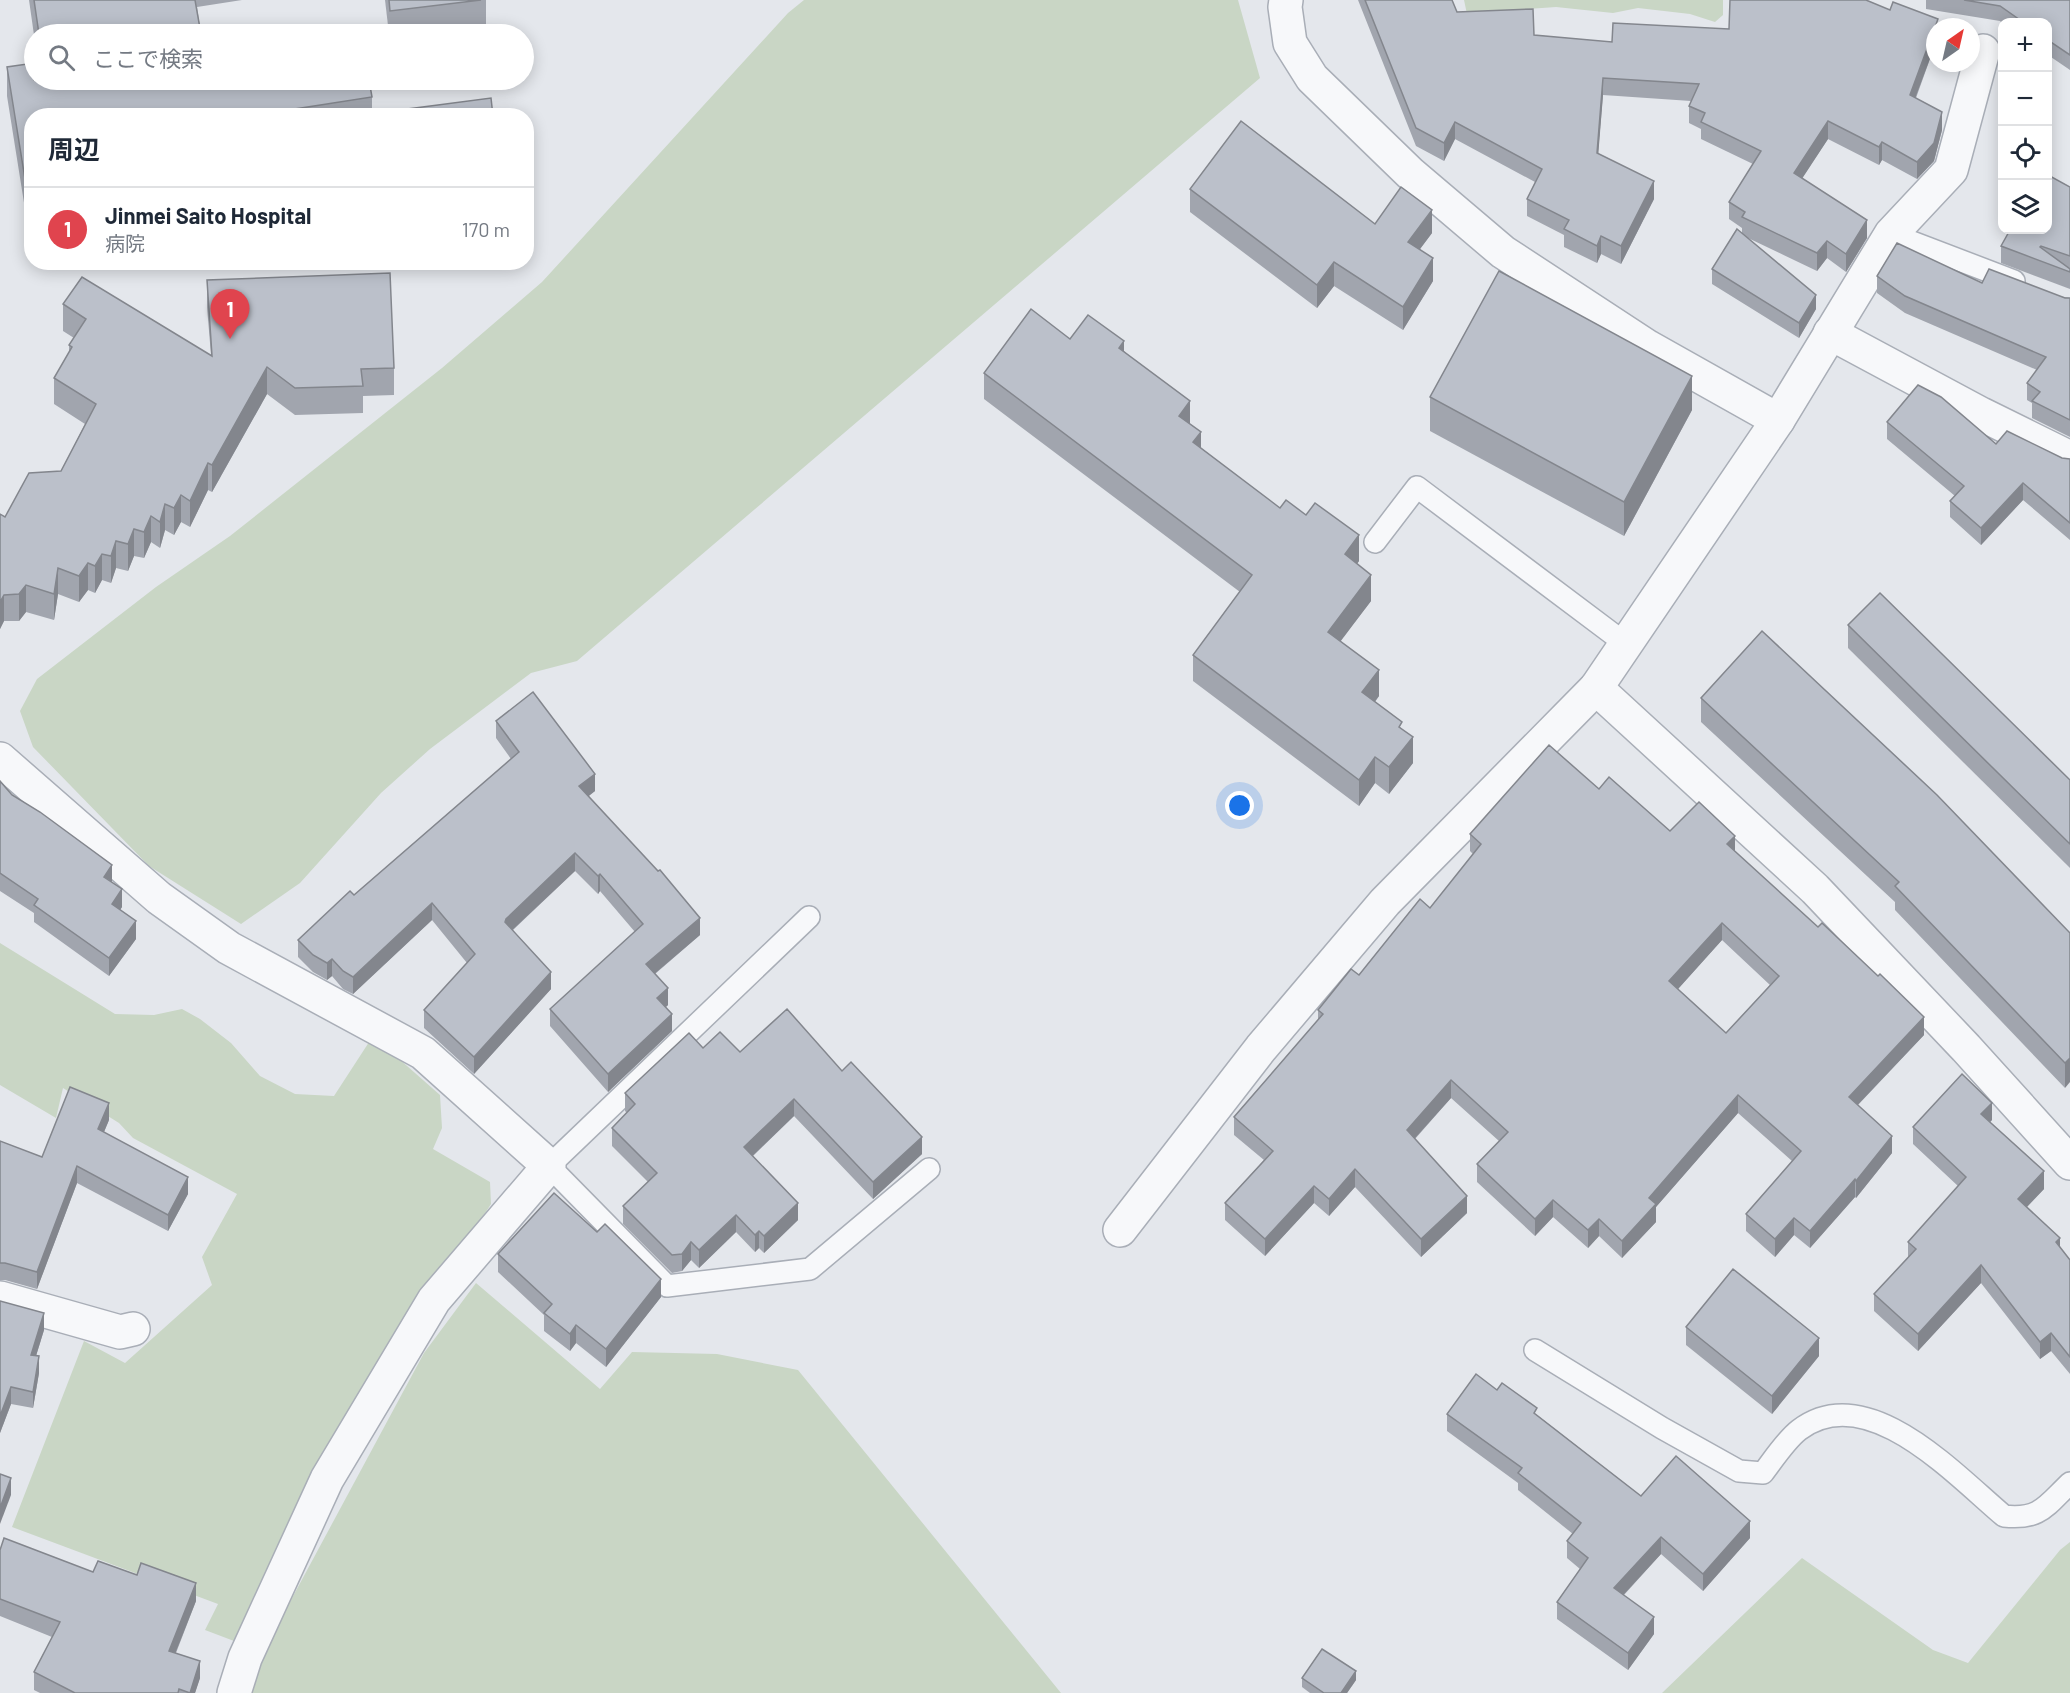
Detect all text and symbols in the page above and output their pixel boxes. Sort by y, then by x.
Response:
north arrow [1926,18,1980,72]
map controls [1998,18,2052,234]
button: + [1998,18,2052,72]
search box [24,24,534,90]
icon: search [45,41,78,74]
text: ここで検索 [93,45,203,71]
button: − [1998,72,2052,126]
button: locate [1998,126,2052,180]
text: 周辺 [48,133,100,164]
button: layers [1998,180,2052,234]
text: Jinmei Saito Hospital [105,202,311,228]
text: 1 [64,217,71,241]
text: 170 m [462,217,510,241]
text: 病院 [105,231,145,255]
pin: 1 [210,290,250,339]
your location [1225,791,1254,820]

